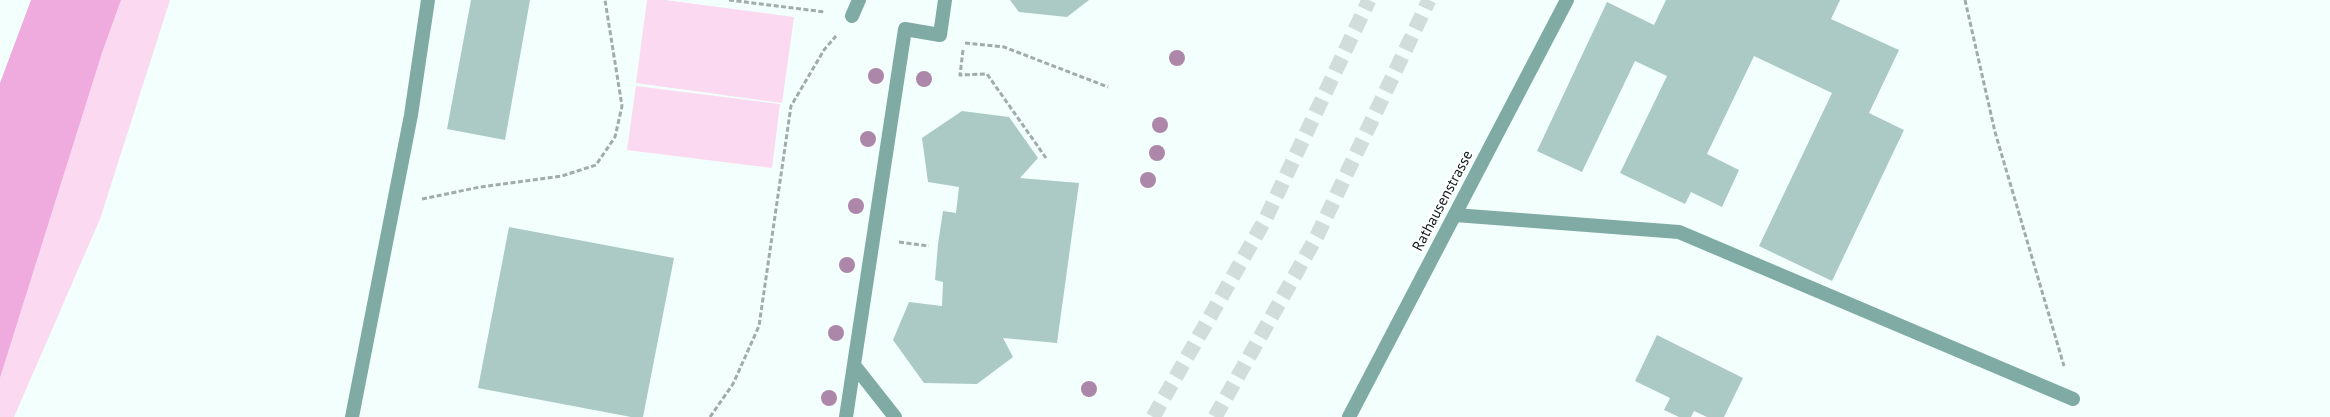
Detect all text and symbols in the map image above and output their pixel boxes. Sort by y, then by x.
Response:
street label: Rathausenstrasse [1409,148,1477,254]

